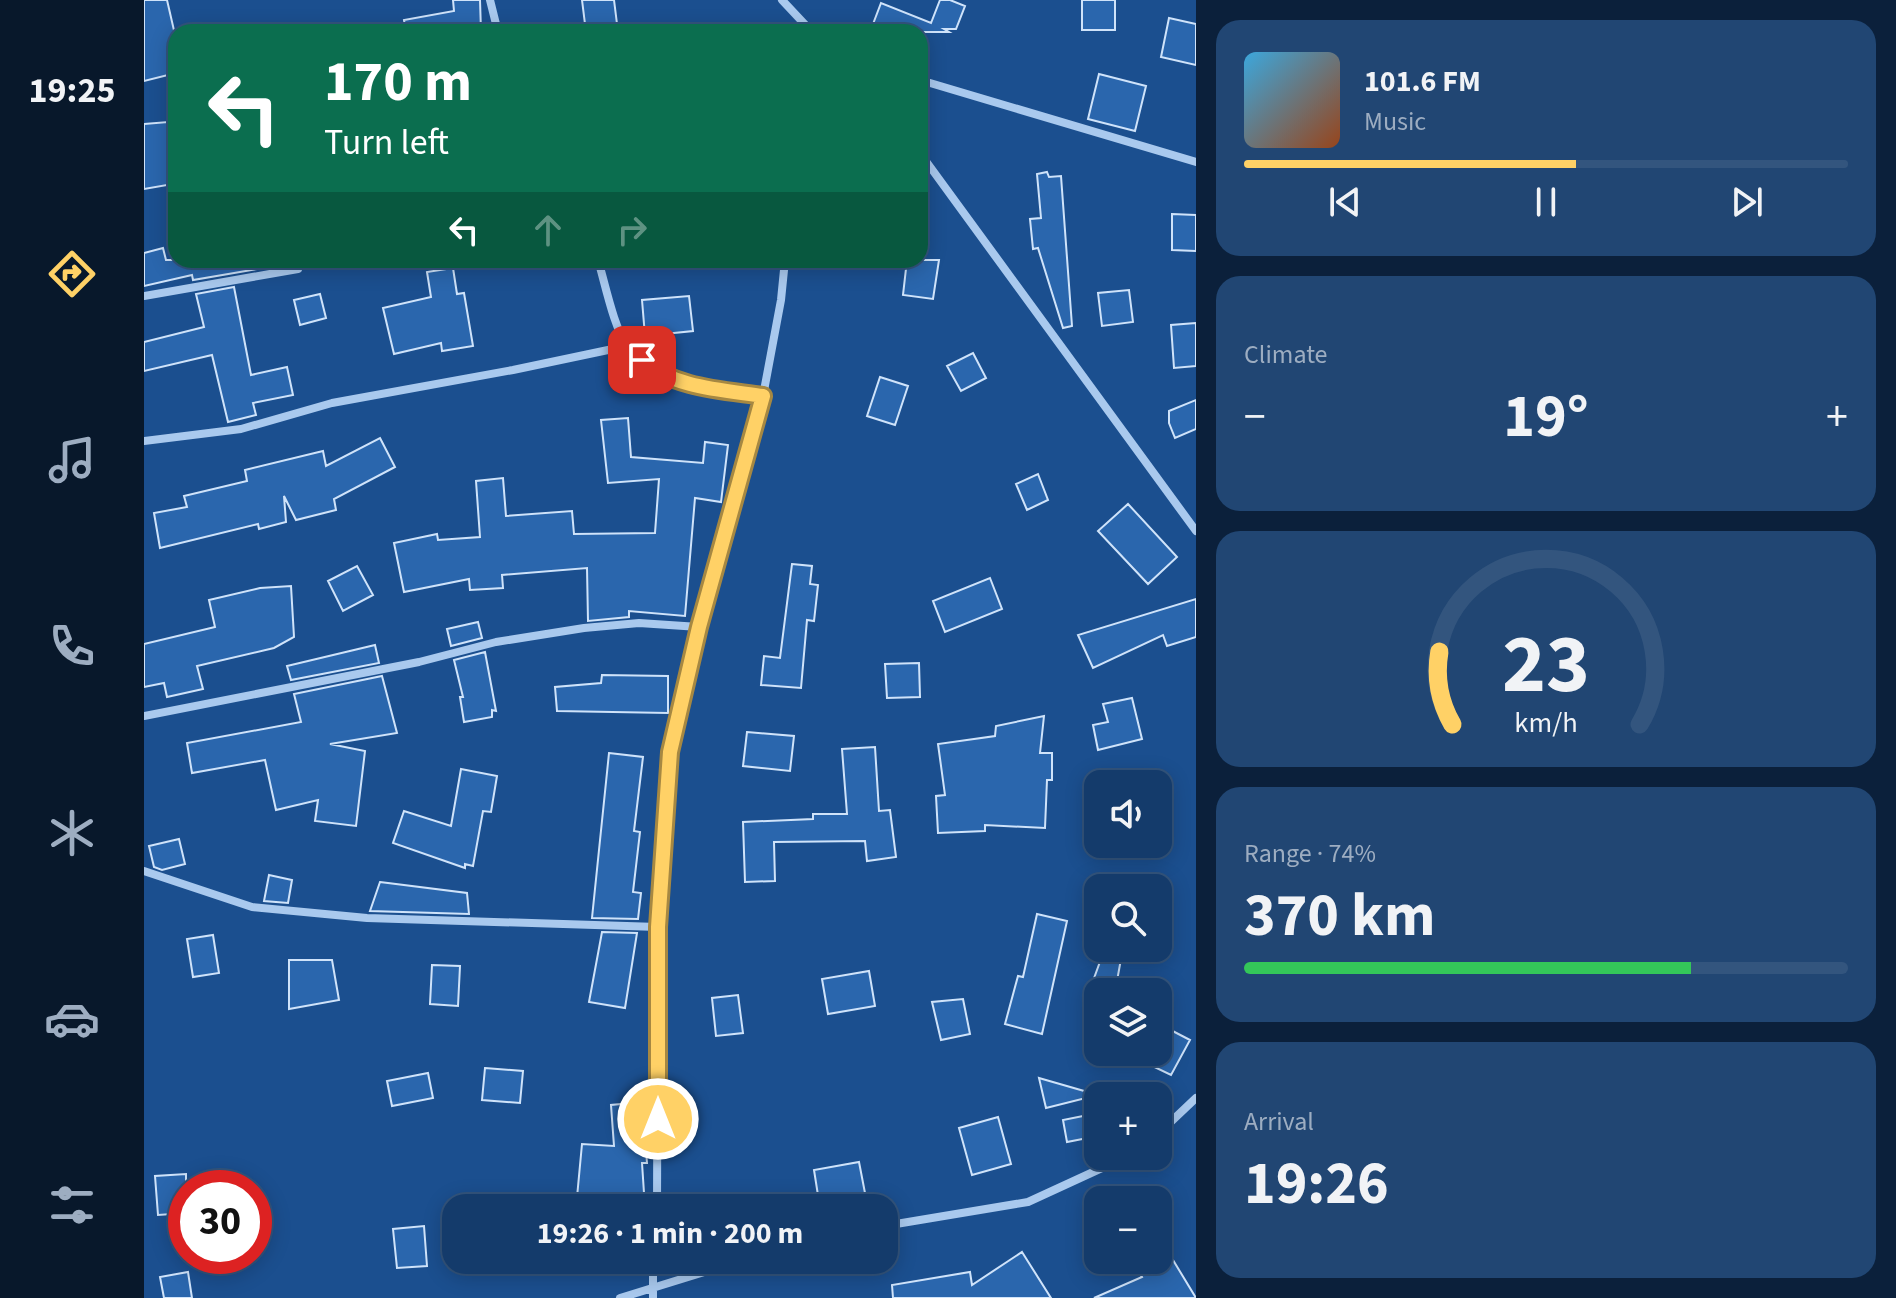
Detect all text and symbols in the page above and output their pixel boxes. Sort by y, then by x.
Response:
text: 170 m [324,43,472,122]
icon: left [192,56,296,160]
text: 101.6 FM [1364,60,1481,103]
text: 19:25 [29,65,115,116]
text: Music [1364,103,1426,140]
text: Turn left [324,117,449,168]
icon: previous [1323,180,1367,224]
icon: pause [1524,180,1568,224]
icon: next [1725,180,1769,224]
icon: left [442,208,486,252]
icon: ahead [526,208,570,252]
icon: right [610,208,654,252]
icon: directions [44,246,100,302]
pin [608,326,676,394]
text: Climate [1244,336,1328,373]
icon: arrive [620,338,664,382]
text: 19° [1503,375,1589,460]
text: − [1244,386,1266,449]
text: + [1826,386,1848,449]
icon: music [44,432,100,488]
text: 23 [1502,606,1590,724]
icon: phone [44,618,100,674]
text: km/h [1514,703,1578,743]
map controls [1084,770,1172,1274]
button: sound [1084,770,1172,858]
icon: climate [44,805,100,861]
text: Range · 74% [1244,835,1376,872]
button: search [1084,874,1172,962]
text: 370 km [1244,874,1435,959]
button: layers [1084,978,1172,1066]
icon: car [44,991,100,1047]
position arrow [616,1077,700,1161]
button: + [1084,1082,1172,1170]
text: Arrival [1244,1103,1314,1140]
text: 19:26 [1244,1142,1389,1227]
speed limit sign: 30 [168,1170,272,1274]
icon: filters [44,1177,100,1233]
button: − [1084,1186,1172,1274]
text: 19:26 · 1 min · 200 m [537,1212,803,1255]

